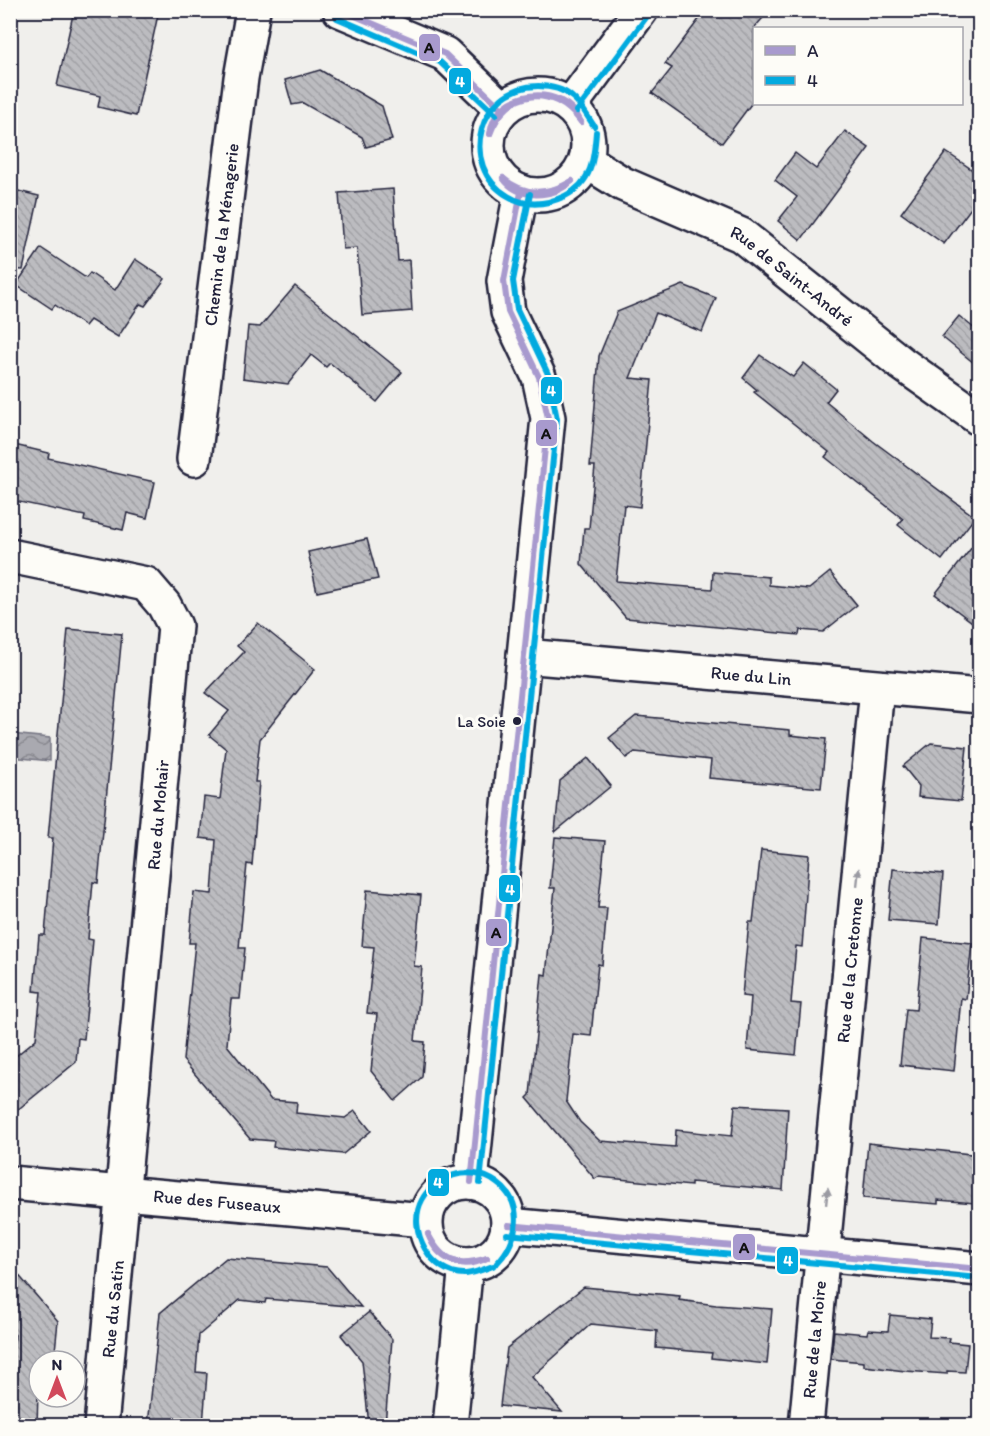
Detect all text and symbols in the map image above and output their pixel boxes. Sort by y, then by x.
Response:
legend [753,27,963,105]
line badge: A [418,33,441,62]
text: A [423,38,435,57]
text: A [807,40,819,62]
line badge: 4 [448,67,472,95]
text: 4 [807,70,818,92]
text: 4 [455,72,465,91]
street label: Chemin de la Ménagerie [199,142,244,327]
street label: Rue de Saint-André [727,221,857,331]
line badge: 4 [540,376,563,405]
text: 4 [546,381,556,400]
line badge: A [535,419,558,447]
text: A [540,424,552,443]
street label: Rue du Lin [710,661,793,690]
place label: La Soie [457,712,506,731]
marker: La Soie [511,715,523,727]
street label: Rue du Mohair [142,758,174,871]
one-way arrow [853,867,863,886]
line badge: 4 [498,874,521,903]
text: 4 [505,880,515,899]
street label: Rue de la Cretonne [832,896,868,1044]
line badge: A [485,918,508,947]
text: A [490,923,502,942]
line badge: 4 [427,1168,450,1197]
text: 4 [433,1173,443,1192]
street label: Rue des Fuseaux [152,1185,282,1218]
one-way arrow [822,1187,832,1206]
line badge: A [732,1233,756,1261]
text: A [738,1238,750,1257]
line badge: 4 [776,1246,799,1275]
text: 4 [783,1251,793,1270]
street label: Rue du Satin [97,1259,129,1359]
street label: Rue de la Moire [798,1279,831,1399]
north arrow [27,1349,87,1409]
text: N [52,1355,62,1374]

